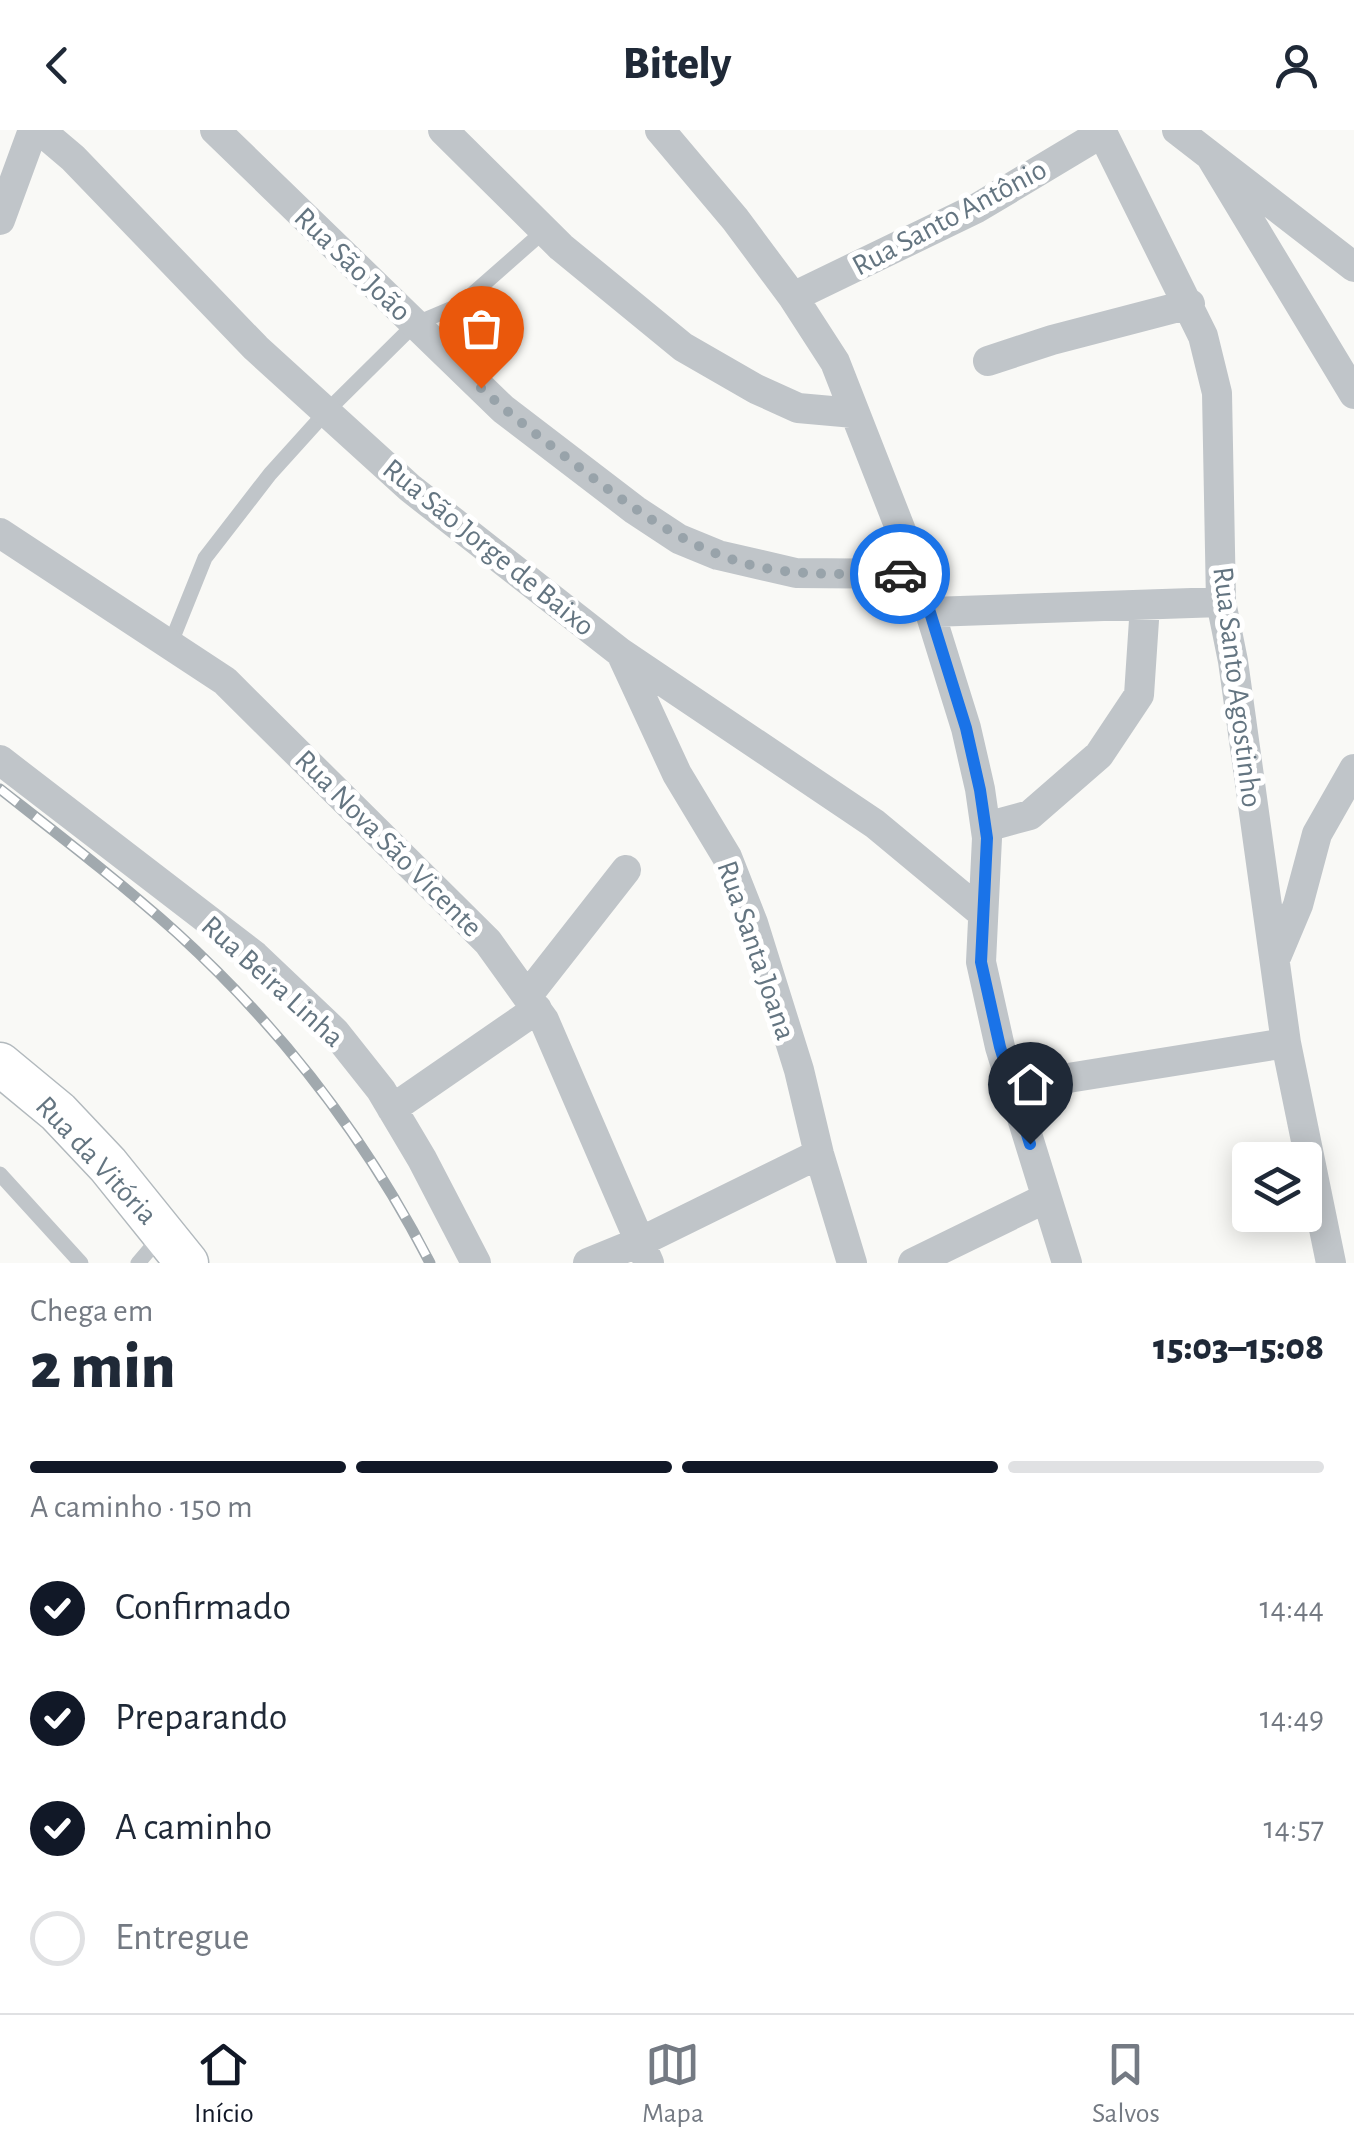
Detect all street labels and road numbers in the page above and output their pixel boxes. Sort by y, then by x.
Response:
street label: Rua Santo Antônio [847,154,1052,282]
street label: Rua São João [288,202,416,327]
street label: Rua São Jorge de Baixo [377,454,600,642]
street label: Rua Santo Agostinho [1207,565,1267,809]
street label: Rua Nova São Vicente [289,745,487,943]
street label: Rua Santa Joana [711,857,801,1044]
street label: Rua Beira Linha [195,910,349,1053]
street label: Rua da Vitória [30,1091,163,1231]

